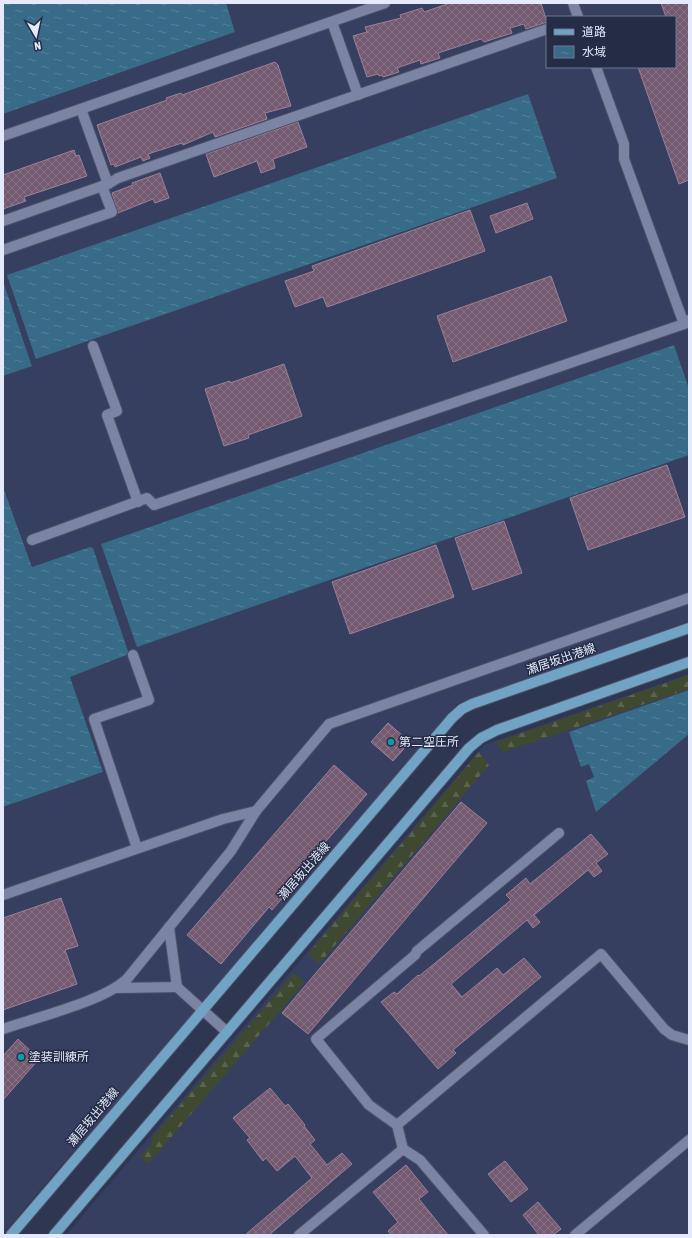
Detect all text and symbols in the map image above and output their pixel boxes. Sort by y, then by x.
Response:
north arrow [16,16,56,56]
legend [546,16,676,68]
text: 道路 [582,25,606,39]
text: N [33,39,42,52]
text: 水域 [582,45,606,59]
street label: 瀬居坂出港線 [525,641,597,677]
place label: 第二空圧所 [399,735,459,749]
marker: 第二空圧所 [386,737,396,747]
street label: 瀬居坂出港線 [275,839,333,903]
place label: 塗装訓練所 [29,1050,89,1064]
marker: 塗装訓練所 [16,1052,26,1062]
street label: 瀬居坂出港線 [64,1085,122,1149]

